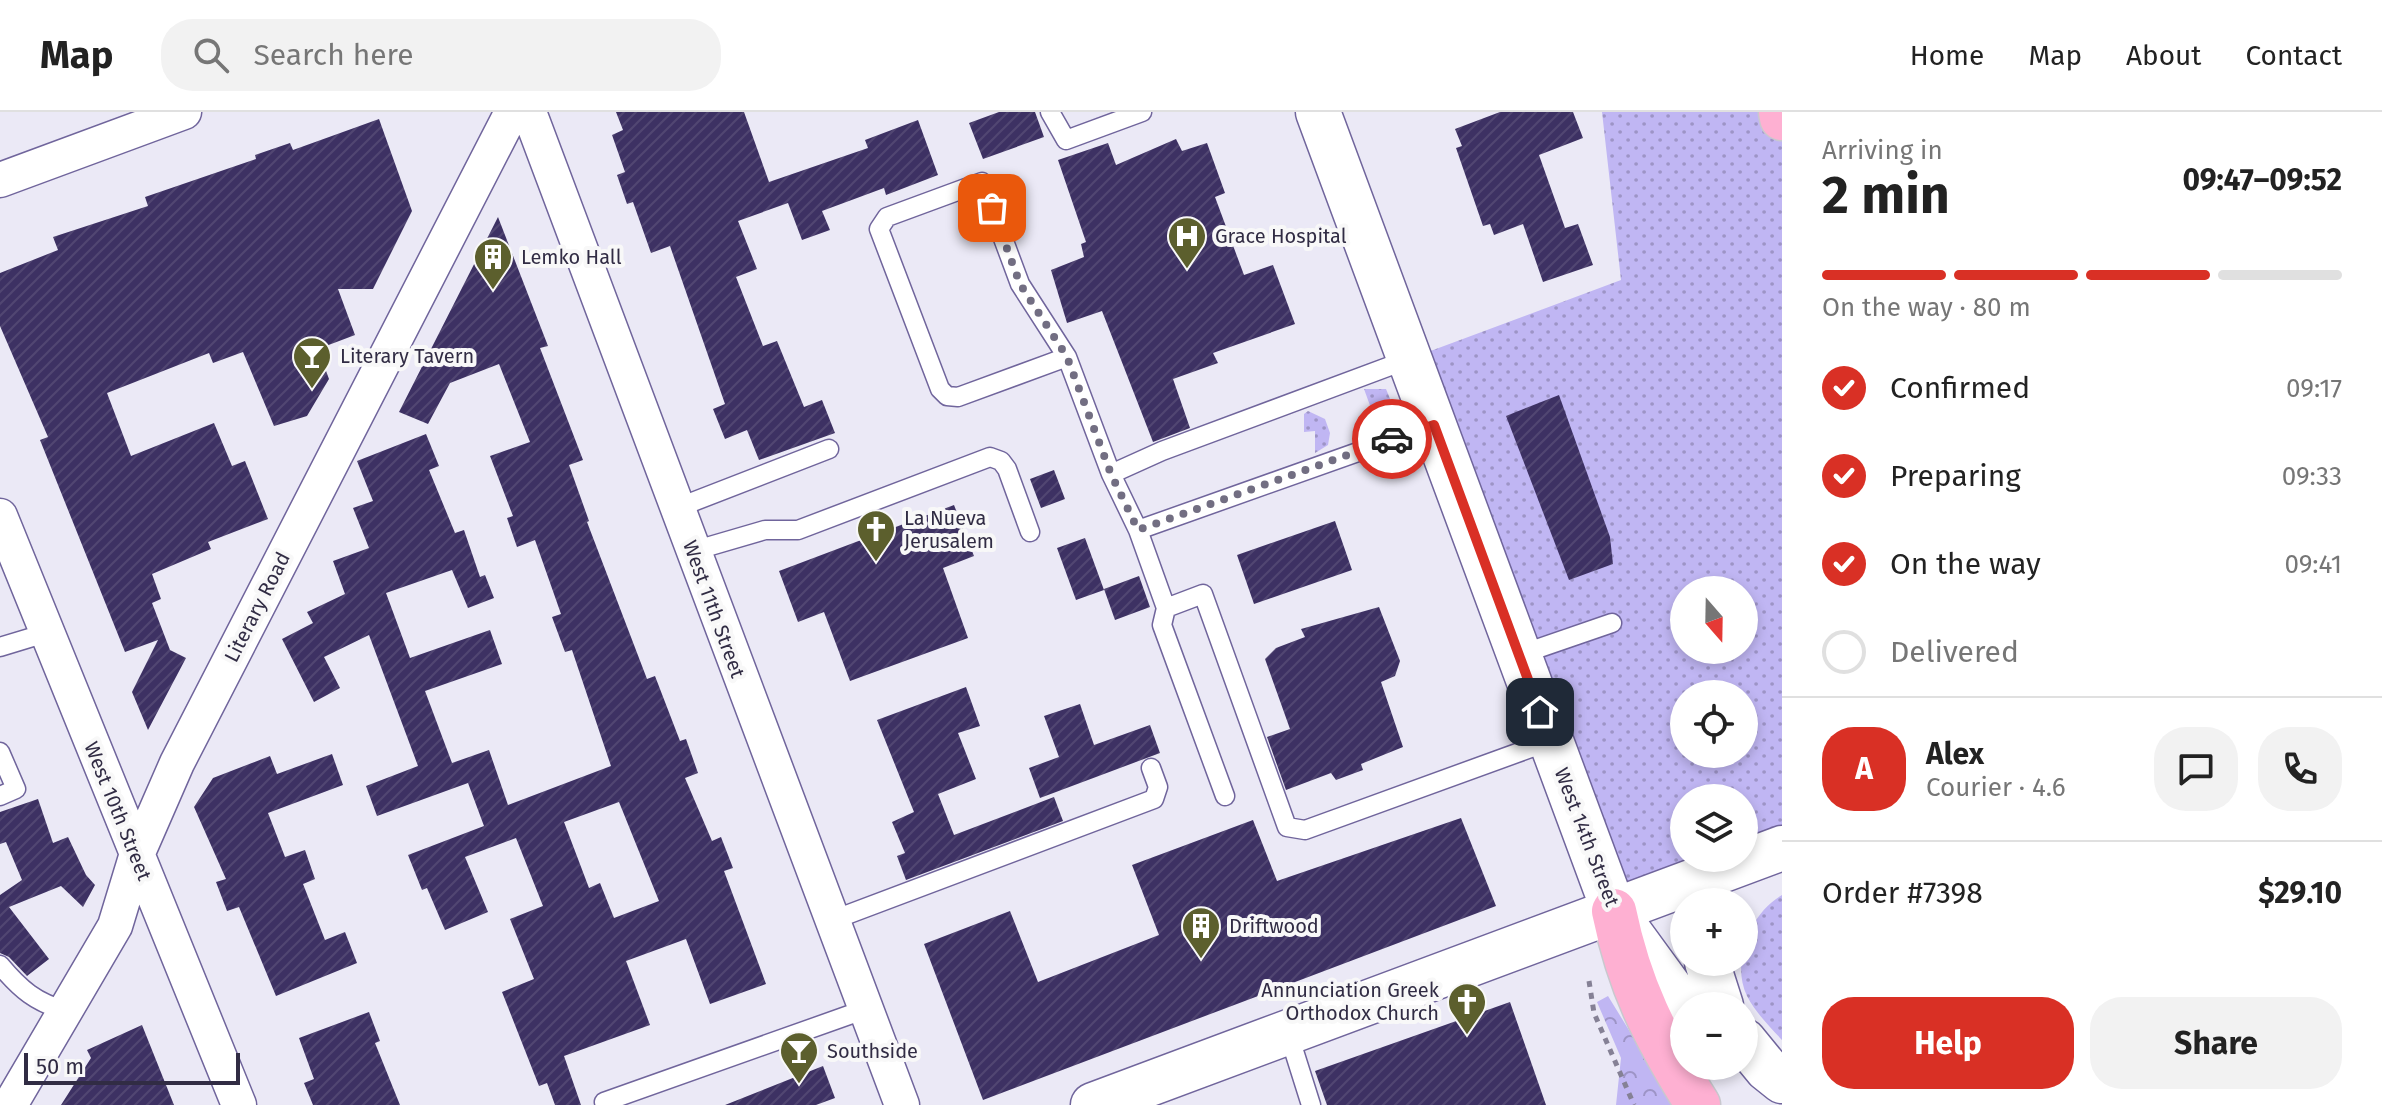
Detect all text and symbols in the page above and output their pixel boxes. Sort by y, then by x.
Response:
search box [161,19,721,91]
text: Map [40,32,113,78]
icon: search [189,33,233,77]
text: Search here [253,37,414,73]
text: Home [1910,39,1984,72]
text: Map [2028,39,2082,72]
text: About [2126,39,2201,72]
text: Contact [2245,39,2342,72]
text: Arriving in [1822,135,1943,166]
text: 09:47–09:52 [2182,162,2342,198]
text: 2 min [1822,164,1950,227]
pin [958,174,1026,242]
icon: bag [970,186,1014,230]
hospital icon: Grace Hospital [1166,215,1208,270]
place label: Grace Hospital [1215,224,1347,248]
building icon: Lemko Hall [472,236,514,291]
place label: Lemko Hall [521,245,622,269]
text: On the way · 80 m [1822,292,2031,323]
bar icon: Literary Tavern [291,335,333,390]
place label: Literary Tavern [340,344,474,368]
icon: check [1822,366,1866,410]
text: Confirmed [1890,370,2030,406]
text: 09:17 [2286,373,2342,404]
courier [1352,399,1432,479]
icon: car [1370,417,1414,461]
icon: check [1822,454,1866,498]
text: Preparing [1890,458,2021,494]
text: 09:33 [2282,461,2342,492]
place label: La Nueva Jerusalem [904,506,994,553]
church icon: La Nueva Jerusalem [855,508,897,563]
street label: West 11th Street [678,537,750,682]
icon: check [1822,542,1866,586]
text: On the way [1890,546,2041,582]
street label: Literary Road [219,548,295,666]
text: 09:41 [2284,549,2342,580]
north arrow [1670,576,1758,664]
map controls [1670,576,1758,1080]
text: Delivered [1890,634,2019,670]
pin [1506,678,1574,746]
button: locate [1670,680,1758,768]
icon: home [1518,690,1562,734]
button: chat [2154,727,2238,811]
button: phone [2258,727,2342,811]
text: Alex [1926,736,1984,772]
street label: West 10th Street [79,738,157,885]
text: A [1855,751,1873,787]
street label: West 14th Street [1549,764,1625,911]
text: Courier · 4.6 [1926,772,2066,803]
button: layers [1670,784,1758,872]
text: Order #7398 [1822,875,1983,911]
text: $29.10 [2258,875,2342,911]
button: + [1670,888,1758,976]
building icon: Driftwood [1180,905,1222,960]
place label: Driftwood [1229,914,1319,938]
place label: Annunciation Greek Orthodox Church [1261,978,1440,1025]
church icon: Annunciation Greek Orthodox Church [1446,981,1488,1036]
button: − [1670,992,1758,1080]
button: Help [1822,997,2074,1089]
button: Share [2090,997,2342,1089]
bar icon: Southside [778,1030,820,1085]
place label: Southside [827,1039,918,1063]
scale bar [24,1049,240,1085]
text: 50 m [36,1053,84,1080]

